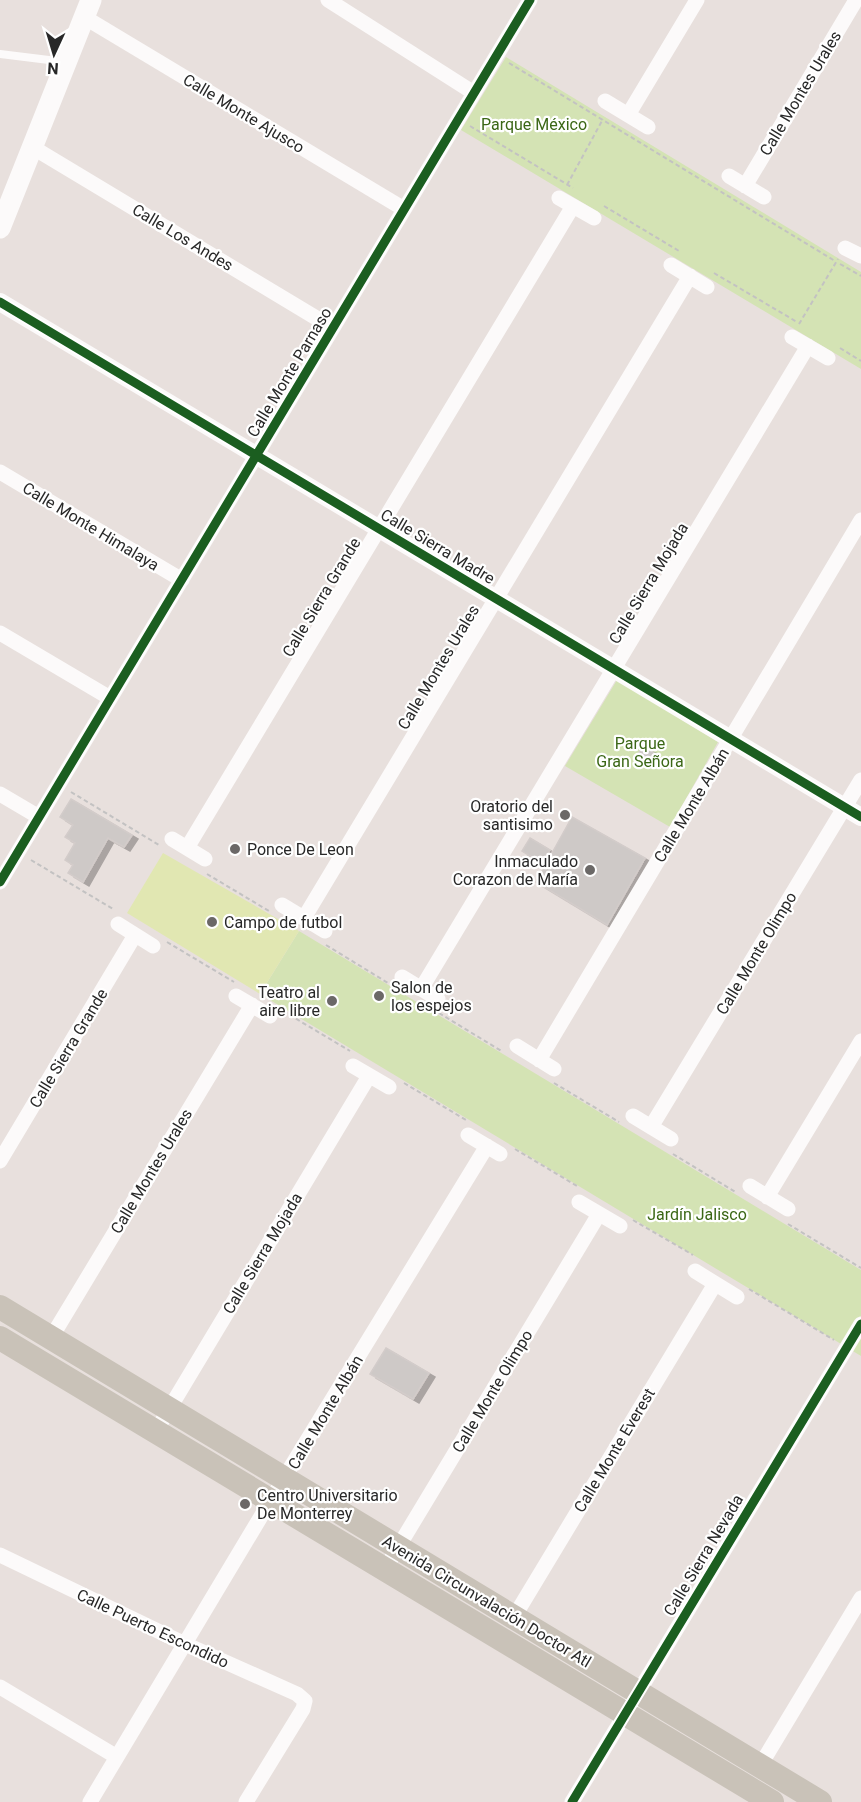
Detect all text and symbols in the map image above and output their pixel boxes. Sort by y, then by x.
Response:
north arrow [24,24,84,84]
street label: Calle Montes Urales [756,27,845,159]
text: N [47,59,59,78]
street label: Calle Monte Ajusco [180,70,308,157]
park label: Parque México [481,115,587,134]
street label: Calle Los Andes [129,200,237,275]
street label: Calle Monte Parnaso [243,304,336,441]
street label: Calle Monte Himalaya [19,478,162,575]
street label: Calle Sierra Madre [377,505,498,588]
street label: Calle Sierra Mojada [605,519,692,647]
street label: Calle Sierra Grande [278,534,364,660]
street label: Calle Montes Urales [394,601,483,733]
park label: Parque Gran Señora [596,734,684,771]
street label: Calle Monte Albán [650,745,733,866]
place label: Oratorio del santisimo [470,797,553,834]
marker: Oratorio del santisimo [558,808,572,822]
place label: Ponce De Leon [247,840,354,859]
marker: Ponce De Leon [228,842,242,856]
place label: Inmaculado Corazon de María [453,852,578,889]
marker: Inmaculado Corazon de María [583,863,597,877]
street label: Calle Monte Olimpo [712,888,801,1018]
place label: Campo de futbol [224,913,342,932]
marker: Campo de futbol [205,915,219,929]
place label: Salon de los espejos [391,978,472,1015]
place label: Teatro al aire libre [258,983,320,1020]
street label: Calle Sierra Grande [25,985,111,1111]
marker: Salon de los espejos [372,989,386,1003]
marker: Teatro al aire libre [325,994,339,1008]
street label: Calle Montes Urales [107,1105,196,1237]
street label: Calle Sierra Mojada [219,1189,306,1317]
park label: Jardín Jalisco [647,1205,747,1224]
street label: Calle Monte Olimpo [448,1326,537,1456]
street label: Calle Monte Albán [284,1352,367,1473]
street label: Calle Monte Everest [570,1385,659,1516]
place label: Centro Universitario De Monterrey [257,1486,398,1523]
street label: Calle Sierra Nevada [660,1491,747,1619]
marker: Centro Universitario De Monterrey [238,1497,252,1511]
street label: Avenida Circunvalación Doctor Atl [379,1531,595,1671]
street label: Calle Puerto Escondido [74,1585,232,1672]

